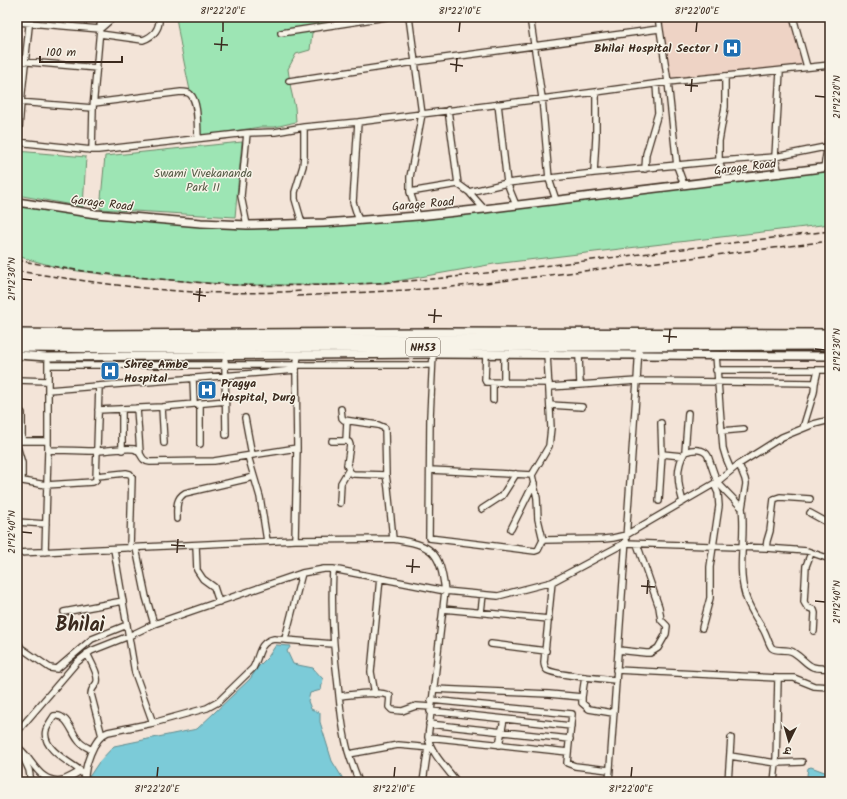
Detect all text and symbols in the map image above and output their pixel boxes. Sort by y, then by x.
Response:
text: 81°22'20"E [200,3,247,19]
text: 81°22'10"E [439,3,483,19]
text: 81°22'00"E [675,3,721,19]
hospital icon: Bhilai Hospital Sector 1 [721,37,743,59]
scale bar [40,38,122,64]
place label: Bhilai Hospital Sector 1 [594,39,718,58]
text: 100 m [46,43,77,62]
text: 21°12'20"N [829,75,845,119]
street label: Garage Road [713,154,778,181]
park label: Swami Vivekananda Park II [154,164,253,197]
street label: Garage Road [70,190,135,217]
street label: Garage Road [391,192,456,217]
text: 21°12'30"N [4,257,20,301]
text: 21°12'30"N [829,328,845,372]
road number: NH53 [406,338,440,356]
place label: Shree Ambe Hospital [124,355,188,388]
hospital icon: Shree Ambe Hospital [99,360,121,382]
place label: Pragya Hospital, Durg [221,374,296,407]
hospital icon: Pragya Hospital, Durg [196,379,218,401]
text: 21°12'40"N [4,510,20,554]
text: 21°12'40"N [829,580,845,624]
district label: Bhilai [55,610,106,642]
north arrow [769,721,809,761]
text: उ [782,741,792,759]
text: 81°22'20"E [134,781,181,797]
text: 81°22'10"E [373,781,417,797]
text: 81°22'00"E [609,781,655,797]

